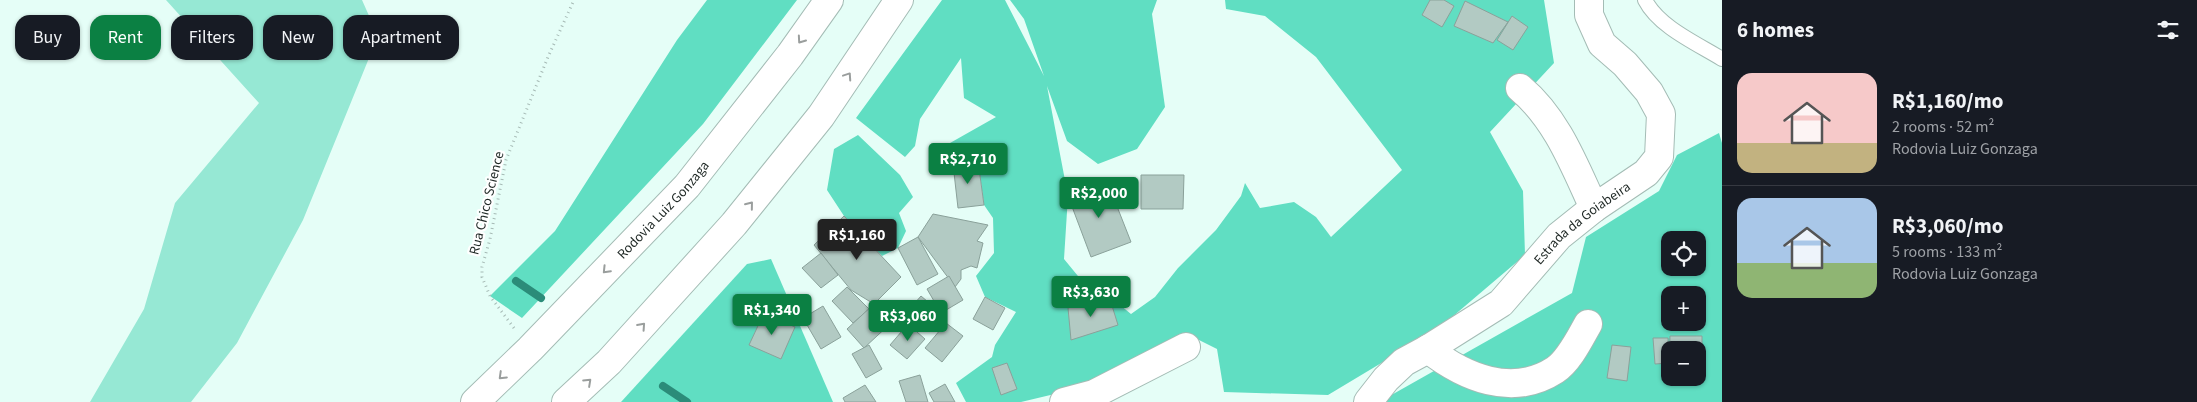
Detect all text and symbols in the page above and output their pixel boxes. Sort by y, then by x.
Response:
chip: Buy [15,15,80,60]
chip: Rent [90,15,161,60]
chip: Filters [171,15,253,60]
chip: New [263,15,333,60]
chip: Apartment [343,15,459,60]
text: 6 homes [1737,15,1814,45]
icon: filters [2154,16,2182,44]
one-way arrow [798,34,807,44]
one-way arrow [842,72,852,81]
text: R$1,160/mo [1892,86,2003,116]
icon: home [1777,93,1837,153]
text: 2 rooms · 52 m² [1892,116,1994,138]
text: Rodovia Luiz Gonzaga [1892,138,2038,160]
pin: R$2,710 [922,142,1014,185]
text: R$2,710 [940,148,996,170]
street label: Rua Chico Science [464,149,509,257]
street label: Rodovia Luiz Gonzaga [613,157,714,264]
pin: R$2,000 [1053,176,1145,219]
street label: Estrada da Goiabeira [1529,177,1635,269]
text: R$2,000 [1071,182,1127,204]
one-way arrow [744,201,753,210]
text: R$3,060/mo [1892,211,2003,241]
pin: R$1,160 [811,218,903,261]
icon: home [1777,218,1837,278]
text: R$1,160 [829,224,885,246]
map controls [1661,231,1706,386]
button: locate [1661,231,1706,276]
text: 5 rooms · 133 m² [1892,241,2002,263]
text: Rodovia Luiz Gonzaga [1892,263,2038,285]
one-way arrow [603,265,612,274]
pin: R$3,630 [1045,276,1137,318]
text: R$3,630 [1063,281,1119,303]
button: + [1661,286,1706,331]
pin: R$1,340 [726,294,818,336]
text: R$1,340 [744,299,800,321]
pin: R$3,060 [862,300,954,342]
text: R$3,060 [880,305,936,327]
one-way arrow [636,323,645,332]
button: − [1661,341,1706,386]
one-way arrow [499,370,508,379]
one-way arrow [582,379,591,388]

